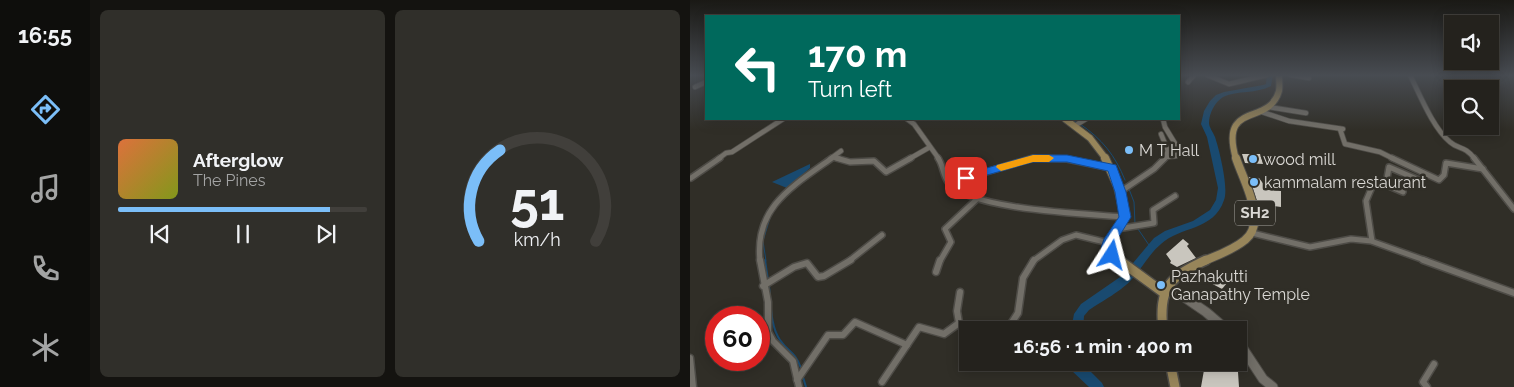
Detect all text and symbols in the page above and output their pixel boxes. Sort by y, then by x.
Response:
map controls [1444,15,1499,135]
button: sound [1444,15,1499,70]
text: 16:55 [18,22,72,48]
text: 170 m [808,34,907,75]
icon: left [725,35,790,100]
text: Turn left [808,76,892,102]
button: search [1444,80,1499,135]
icon: directions [28,92,63,127]
place label: M T Hall [1139,141,1200,160]
marker: M T Hall [1123,144,1135,156]
text: Afterglow [193,149,283,171]
place label: wood mill [1263,150,1336,169]
marker: wood mill [1247,153,1259,165]
pin [945,157,987,199]
icon: arrive [952,164,980,192]
icon: music [28,171,63,206]
text: The Pines [193,171,265,190]
text: 51 [510,171,565,232]
place label: kammalam restaurant [1264,173,1427,192]
marker: kammalam restaurant [1248,176,1260,188]
road number: SH2 [1235,200,1275,226]
icon: previous [146,220,174,248]
icon: pause [229,220,257,248]
icon: next [312,220,340,248]
position arrow [1085,228,1137,280]
text: km/h [514,229,561,250]
icon: phone [28,251,63,286]
place label: Pazhakutti Ganapathy Temple [1171,267,1310,304]
marker: Pazhakutti Ganapathy Temple [1155,279,1167,291]
speed limit sign: 60 [705,306,770,371]
icon: climate [28,330,63,365]
text: 16:56 · 1 min · 400 m [1014,335,1192,357]

